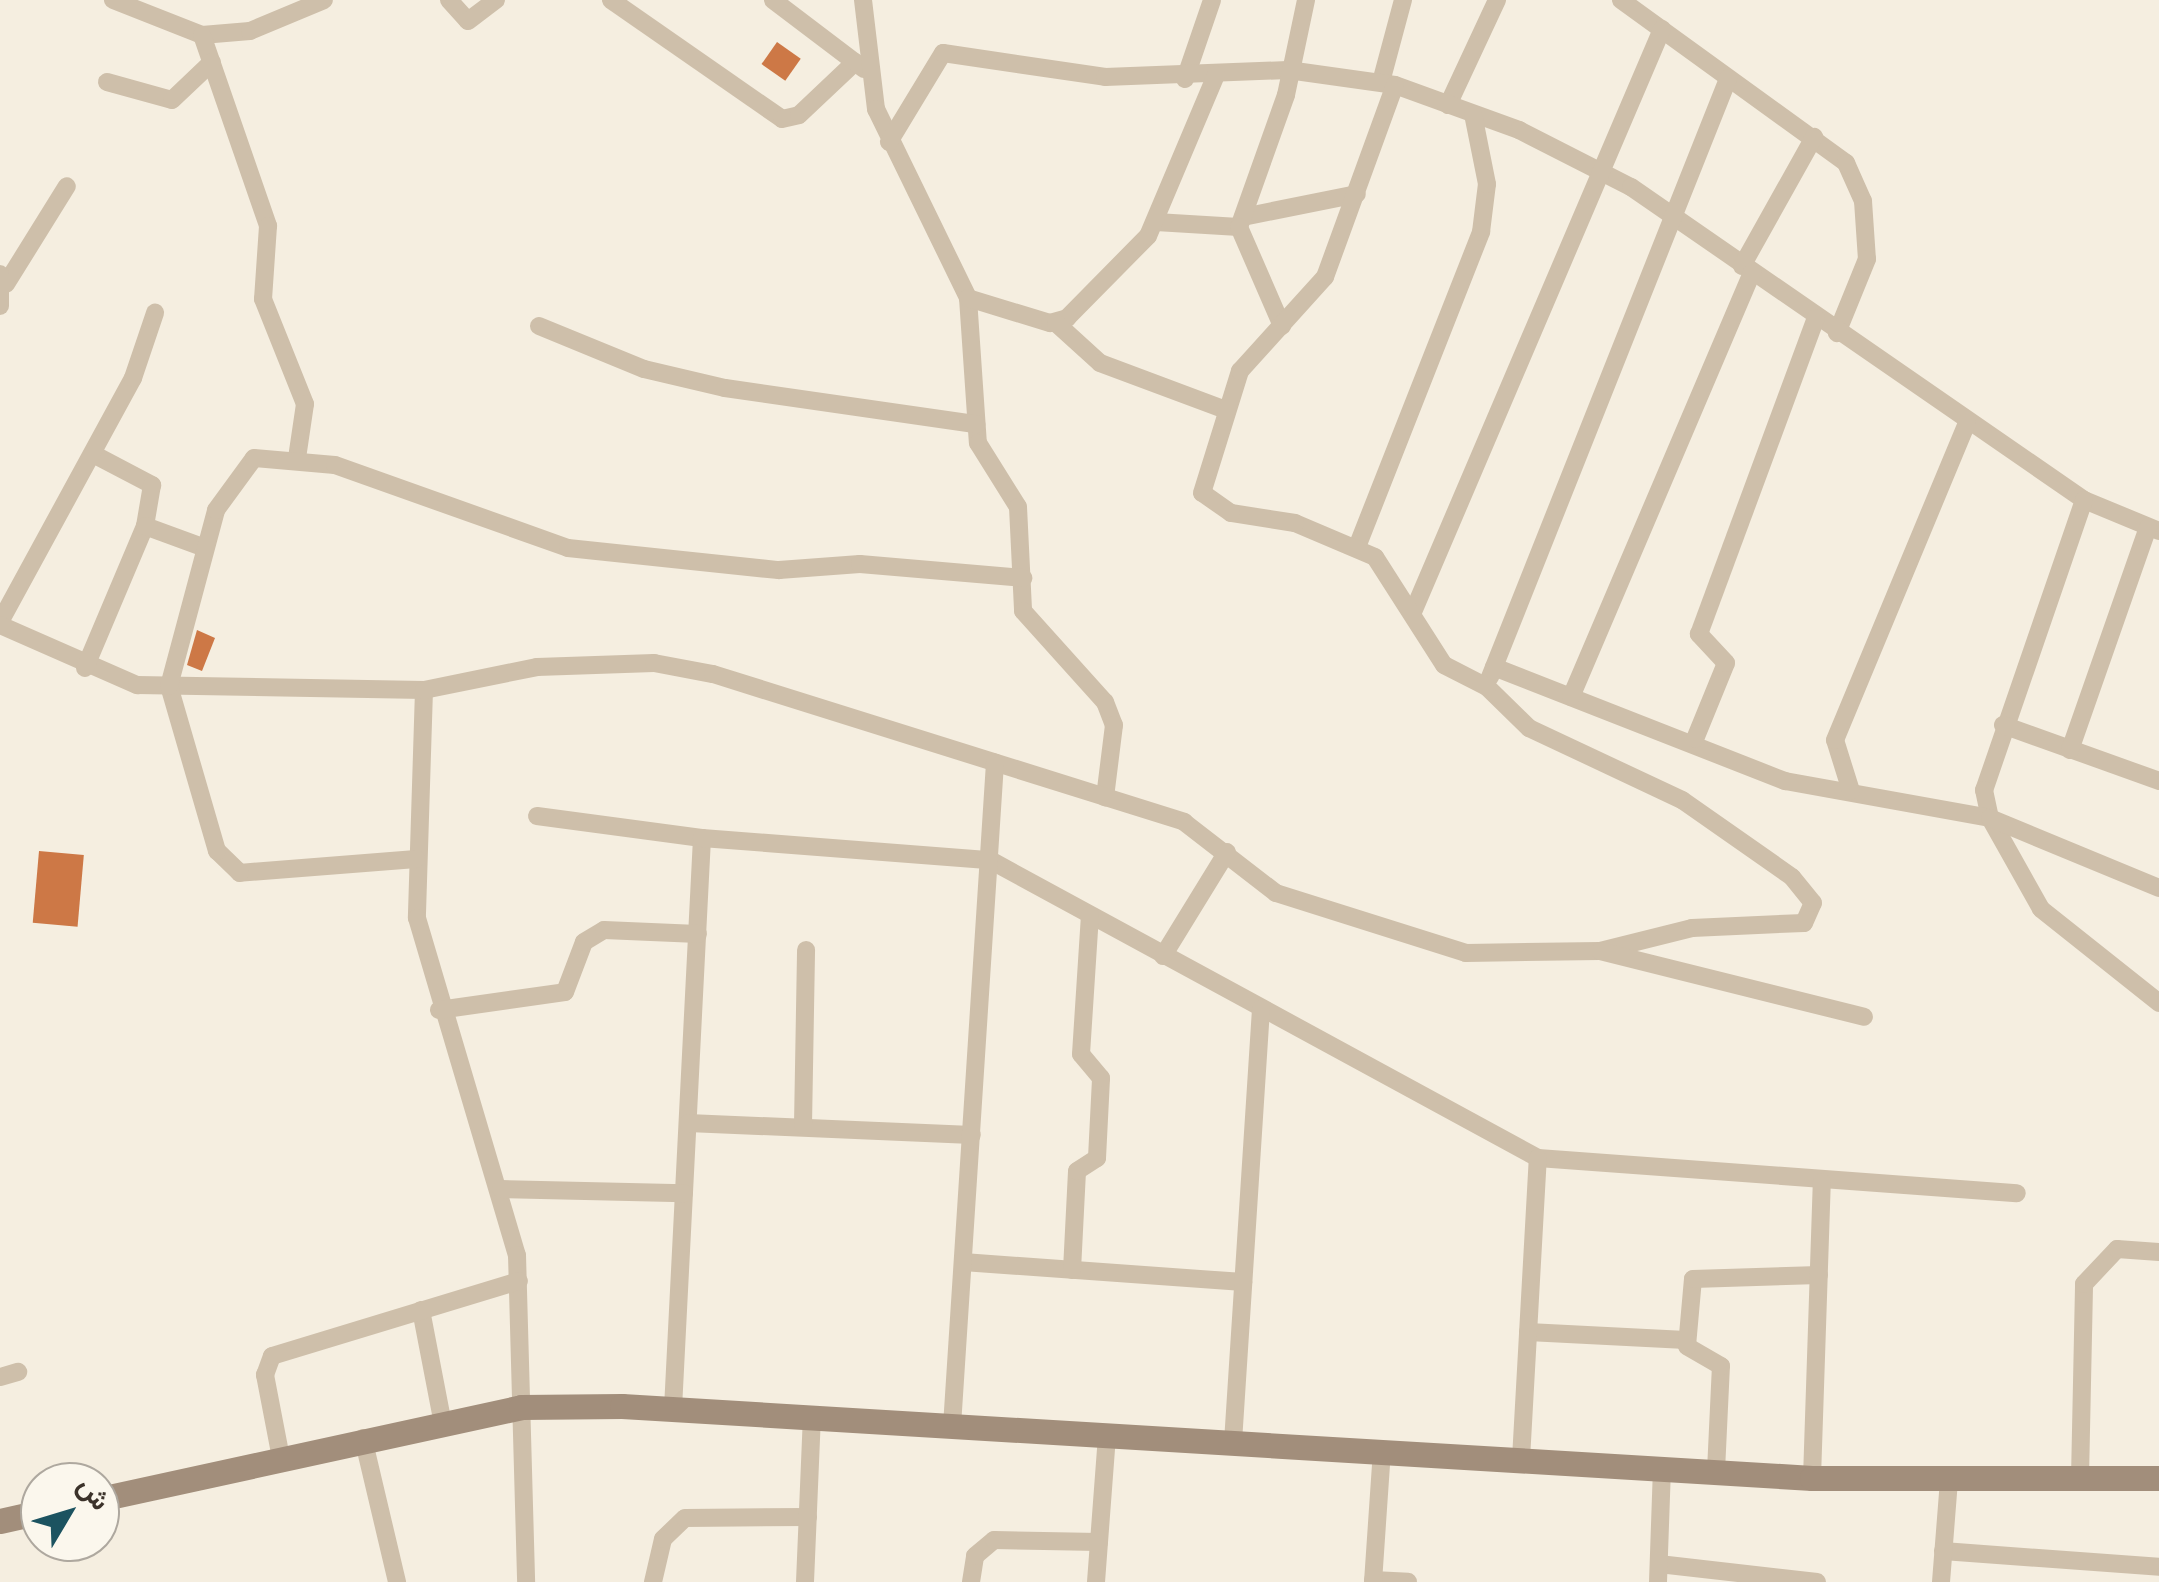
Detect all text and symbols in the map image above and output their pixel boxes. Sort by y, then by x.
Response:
north arrow [20,1462,120,1562]
text: ش [68,1470,117,1519]

